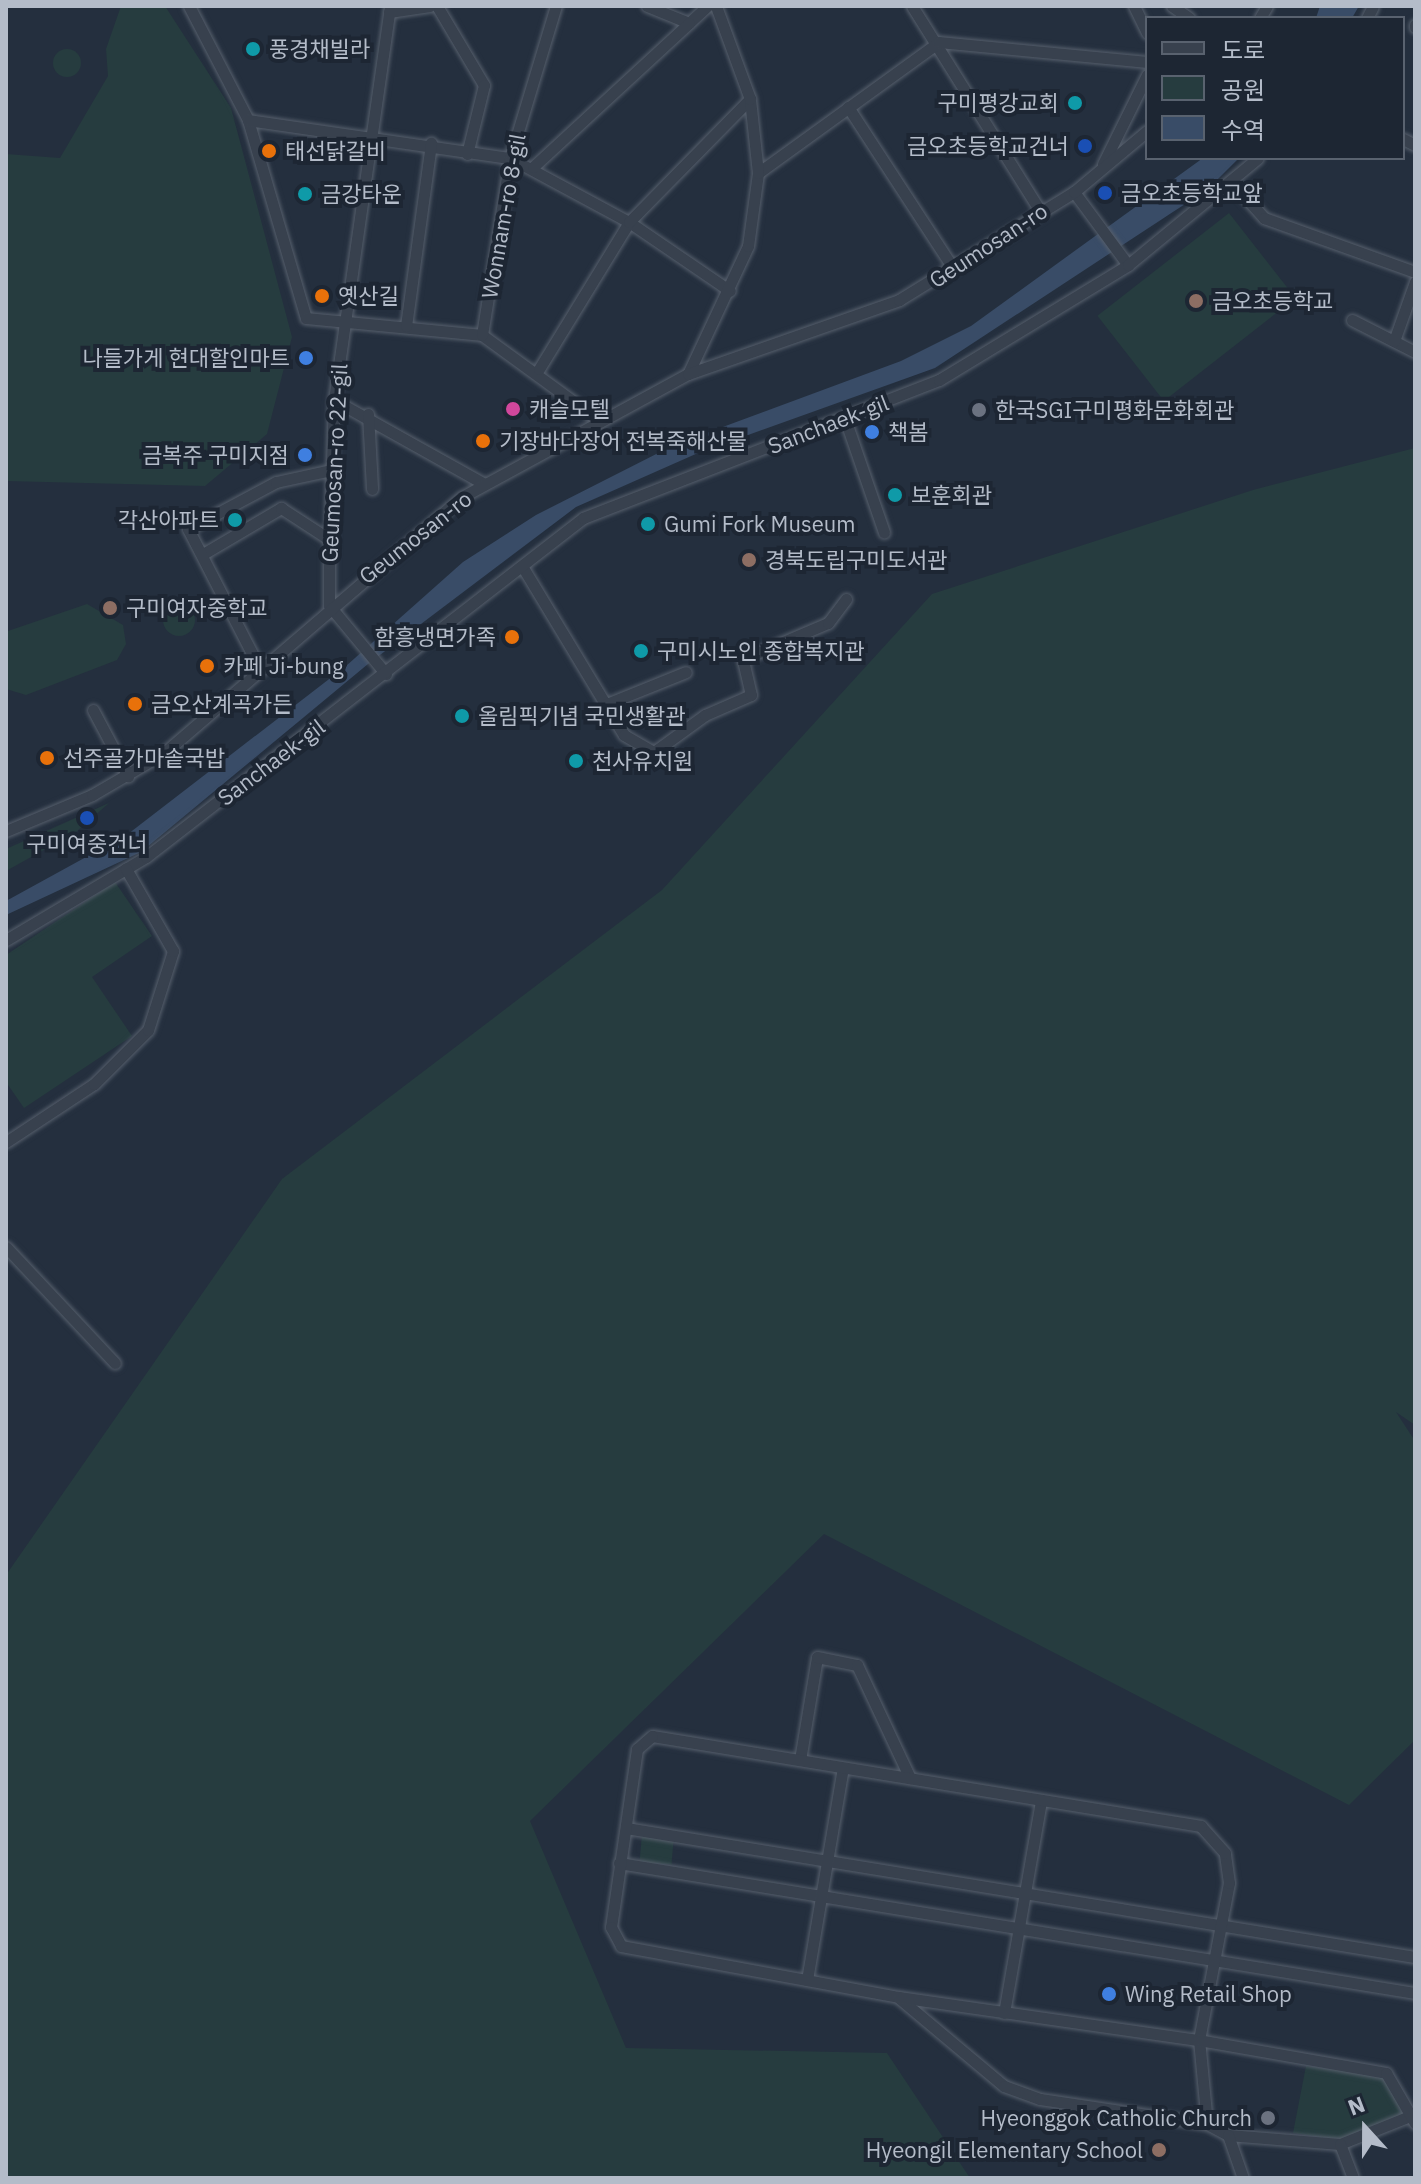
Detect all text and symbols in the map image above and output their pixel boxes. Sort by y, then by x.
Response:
legend [1145,16,1405,160]
text: 도로 [1221,34,1265,66]
place label: 풍경채빌라 [269,36,370,62]
marker: 풍경채빌라 [244,40,262,58]
text: 공원 [1221,74,1265,106]
place label: 구미평강교회 [938,90,1059,116]
marker: 구미평강교회 [1066,94,1084,112]
text: 수역 [1221,114,1265,146]
street label: Wonnam-ro 8-gil [476,132,530,300]
place label: 금오초등학교건너 [907,133,1069,159]
marker: 금오초등학교건너 [1076,137,1094,155]
place label: 태선닭갈비 [285,138,386,164]
marker: 태선닭갈비 [260,142,278,160]
place label: 금오초등학교앞 [1121,180,1263,206]
place label: 금강타운 [321,181,402,207]
marker: 금오초등학교앞 [1096,184,1114,202]
marker: 금강타운 [296,185,314,203]
street label: Geumosan-ro [924,197,1052,293]
place label: 옛산길 [338,283,399,309]
marker: 옛산길 [313,287,331,305]
place label: 금오초등학교 [1212,288,1333,314]
marker: 금오초등학교 [1187,292,1205,310]
place label: 나들가게 현대할인마트 [82,345,290,371]
marker: 나들가게 현대할인마트 [297,349,315,367]
street label: Geumosan-ro 22-gil [316,363,352,563]
street label: Sanchaek-gil [764,389,892,459]
place label: 캐슬모텔 [529,396,610,422]
place label: 한국SGI구미평화문화회관 [995,397,1234,423]
marker: 캐슬모텔 [504,400,522,418]
marker: 한국SGI구미평화문화회관 [970,401,988,419]
place label: 책봄 [888,419,928,445]
marker: 책봄 [863,423,881,441]
place label: 기장바다장어 전복죽해산물 [499,428,747,454]
marker: 기장바다장어 전복죽해산물 [474,432,492,450]
place label: 금복주 구미지점 [142,442,289,468]
marker: 금복주 구미지점 [296,446,314,464]
place label: 보훈회관 [911,482,992,508]
street label: Geumosan-ro [354,485,476,589]
marker: 보훈회관 [886,486,904,504]
place label: 각산아파트 [118,507,219,533]
marker: 각산아파트 [226,511,244,529]
place label: Gumi Fork Museum [664,511,855,537]
marker: Gumi Fork Museum [639,515,657,533]
place label: 경북도립구미도서관 [765,547,947,573]
marker: 경북도립구미도서관 [740,551,758,569]
place label: 구미여자중학교 [126,595,268,621]
marker: 구미여자중학교 [101,599,119,617]
place label: 함흥냉면가족 [375,624,496,650]
marker: 함흥냉면가족 [503,628,521,646]
place label: 구미시노인 종합복지관 [657,638,865,664]
marker: 구미시노인 종합복지관 [632,642,650,660]
place label: 카페 Ji-bung [223,653,344,679]
marker: 카페 Ji-bung [198,657,216,675]
place label: 금오산계곡가든 [151,691,293,717]
marker: 금오산계곡가든 [126,695,144,713]
place label: 올림픽기념 국민생활관 [478,703,686,729]
marker: 올림픽기념 국민생활관 [453,707,471,725]
street label: Sanchaek-gil [212,713,330,811]
place label: 선주골가마솥국밥 [63,745,225,771]
place label: 천사유치원 [592,748,693,774]
marker: 선주골가마솥국밥 [38,749,56,767]
marker: 천사유치원 [567,752,585,770]
marker: 구미여중건너 [78,809,96,827]
place label: 구미여중건너 [26,831,148,857]
place label: Wing Retail Shop [1125,1981,1292,2007]
marker: Wing Retail Shop [1100,1985,1118,2003]
north arrow [1325,2088,1405,2168]
text: N [1344,2089,1369,2122]
place label: Hyeonggok Catholic Church [981,2105,1252,2131]
marker: Hyeonggok Catholic Church [1259,2109,1277,2127]
place label: Hyeongil Elementary School [866,2137,1143,2163]
marker: Hyeongil Elementary School [1150,2141,1168,2159]

